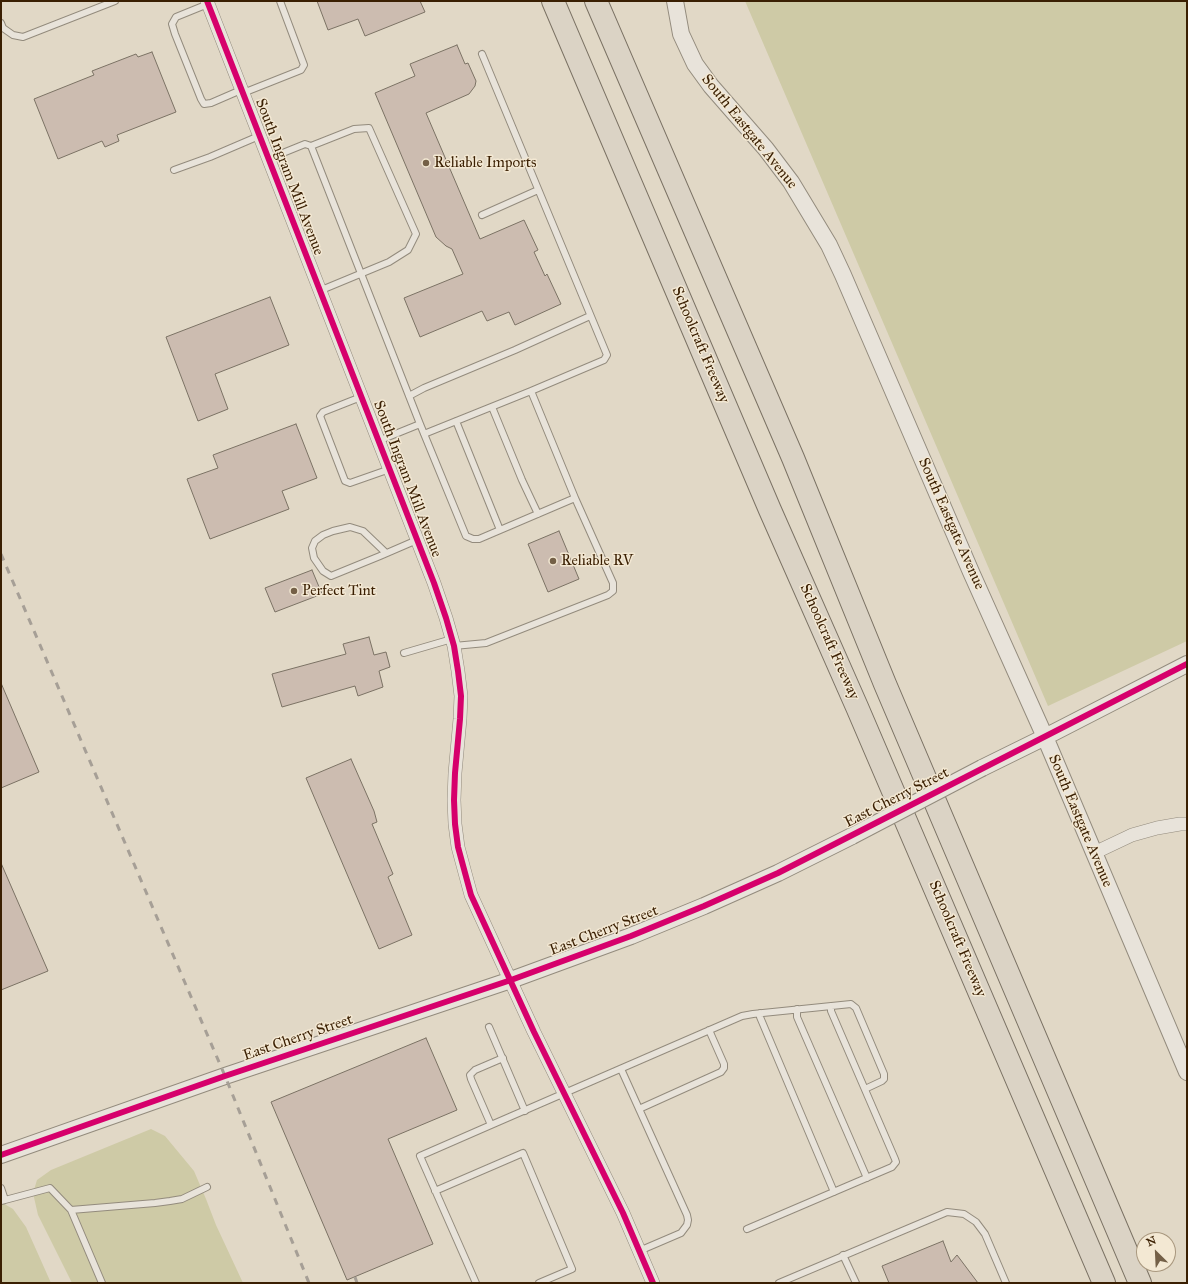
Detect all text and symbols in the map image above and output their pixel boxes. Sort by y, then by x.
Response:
street label: South Eastgate Avenue [697,71,801,193]
street label: South Ingram Mill Avenue [251,96,327,258]
place label: Reliable Imports [434,154,537,172]
marker: Reliable Imports [421,158,431,168]
street label: Schoolcraft Freeway [667,284,733,406]
street label: South Ingram Mill Avenue [369,398,445,560]
street label: South Eastgate Avenue [914,455,988,593]
place label: Reliable RV [561,552,633,570]
marker: Reliable RV [548,556,558,566]
street label: Schoolcraft Freeway [795,581,863,703]
place label: Perfect Tint [302,582,376,600]
marker: Perfect Tint [289,586,299,596]
street label: South Eastgate Avenue [1044,752,1116,890]
street label: East Cherry Street [842,764,952,832]
street label: Schoolcraft Freeway [924,878,990,1000]
street label: East Cherry Street [547,902,661,960]
street label: East Cherry Street [241,1011,355,1065]
north arrow [1136,1232,1176,1272]
text: N [1144,1234,1158,1249]

